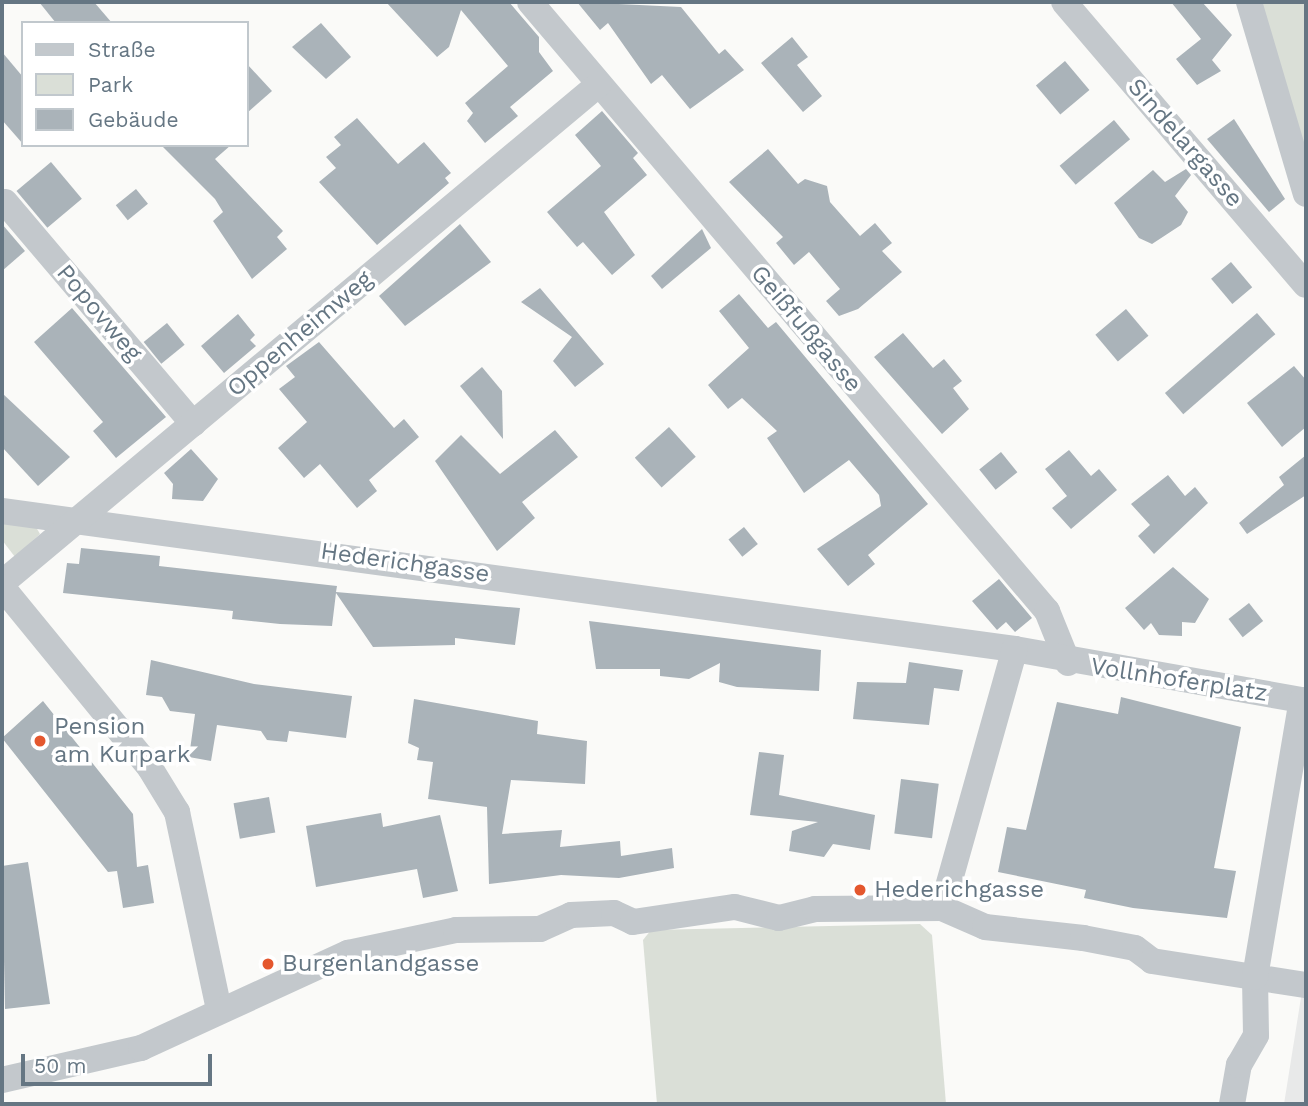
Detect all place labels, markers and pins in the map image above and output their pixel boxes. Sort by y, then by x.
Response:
place label: Pension am Kurpark [54,713,190,769]
marker: Pension am Kurpark [32,733,48,749]
place label: Hederichgasse [874,876,1044,904]
marker: Hederichgasse [852,882,868,898]
place label: Burgenlandgasse [282,950,479,978]
marker: Burgenlandgasse [260,956,276,972]

